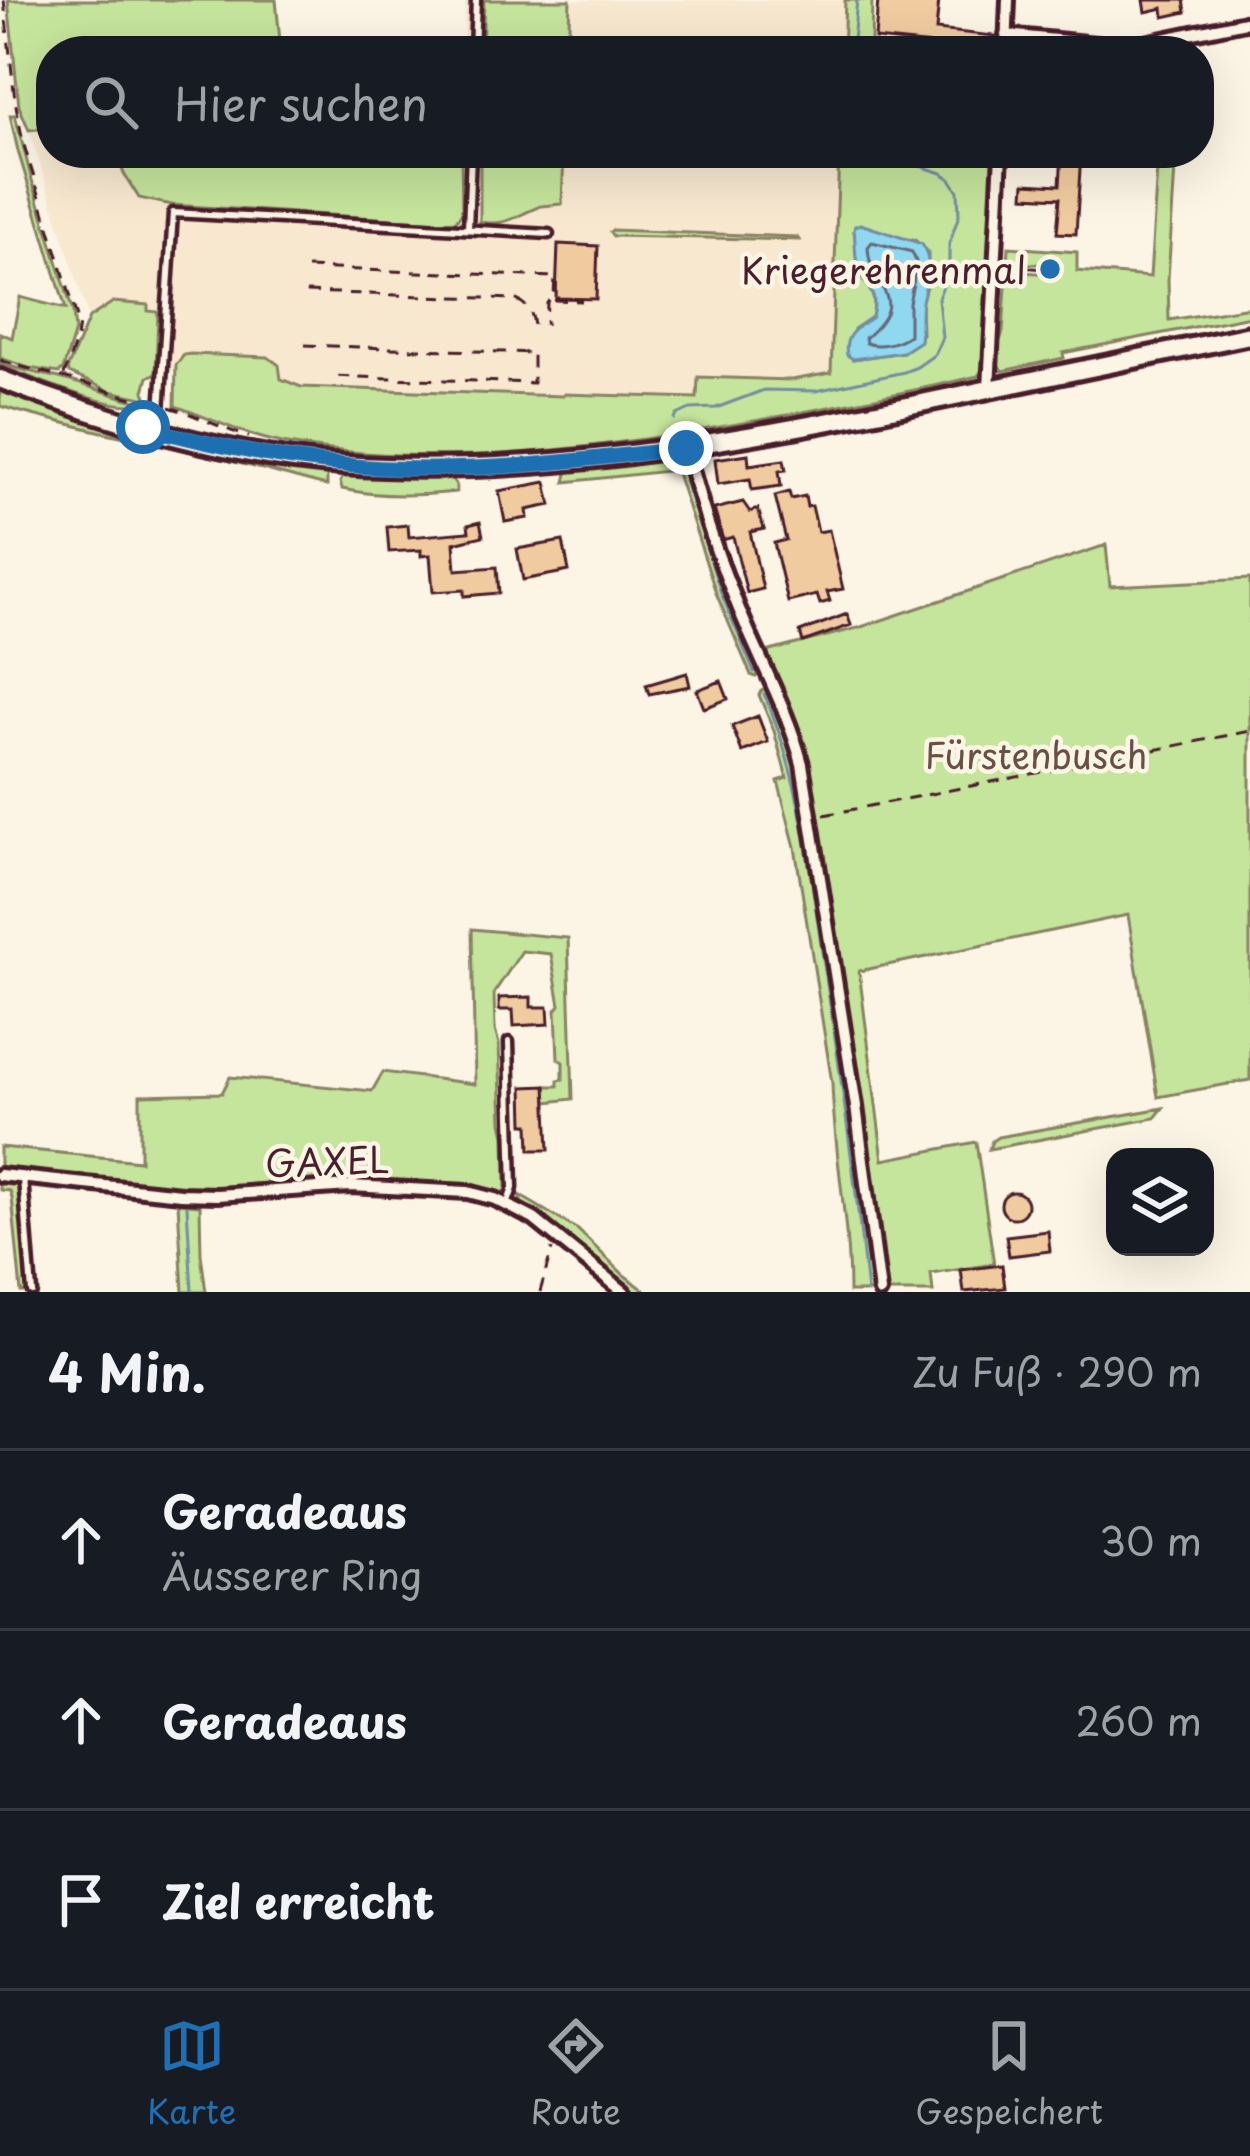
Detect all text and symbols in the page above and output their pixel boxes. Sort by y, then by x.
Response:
search box [36,36,1214,168]
text: Hier suchen [174,68,428,136]
icon: search [78,69,144,135]
place label: Kriegerehrenmal [741,242,1026,296]
marker: Kriegerehrenmal [1037,256,1063,282]
route start [116,400,170,454]
route end [659,421,713,475]
park label: Fürstenbusch [924,727,1148,781]
street label: GAXEL [264,1131,390,1189]
map controls [1106,1148,1214,1256]
button: layers [1106,1148,1214,1256]
text: 4 Min. [48,1332,206,1409]
text: Zu Fuß · 290 m [912,1341,1202,1400]
text: Geradeaus [162,1476,407,1544]
icon: ahead [48,1507,114,1573]
text: 30 m [1099,1510,1202,1569]
text: Äusserer Ring [162,1544,422,1603]
text: Geradeaus [162,1686,407,1754]
icon: ahead [48,1687,114,1753]
text: 260 m [1075,1690,1202,1749]
text: Ziel erreicht [162,1866,435,1934]
icon: arrive [48,1867,114,1933]
tab: Karte [147,2013,236,2135]
tab: Route [531,2013,621,2135]
tab: Gespeichert [915,2013,1103,2135]

